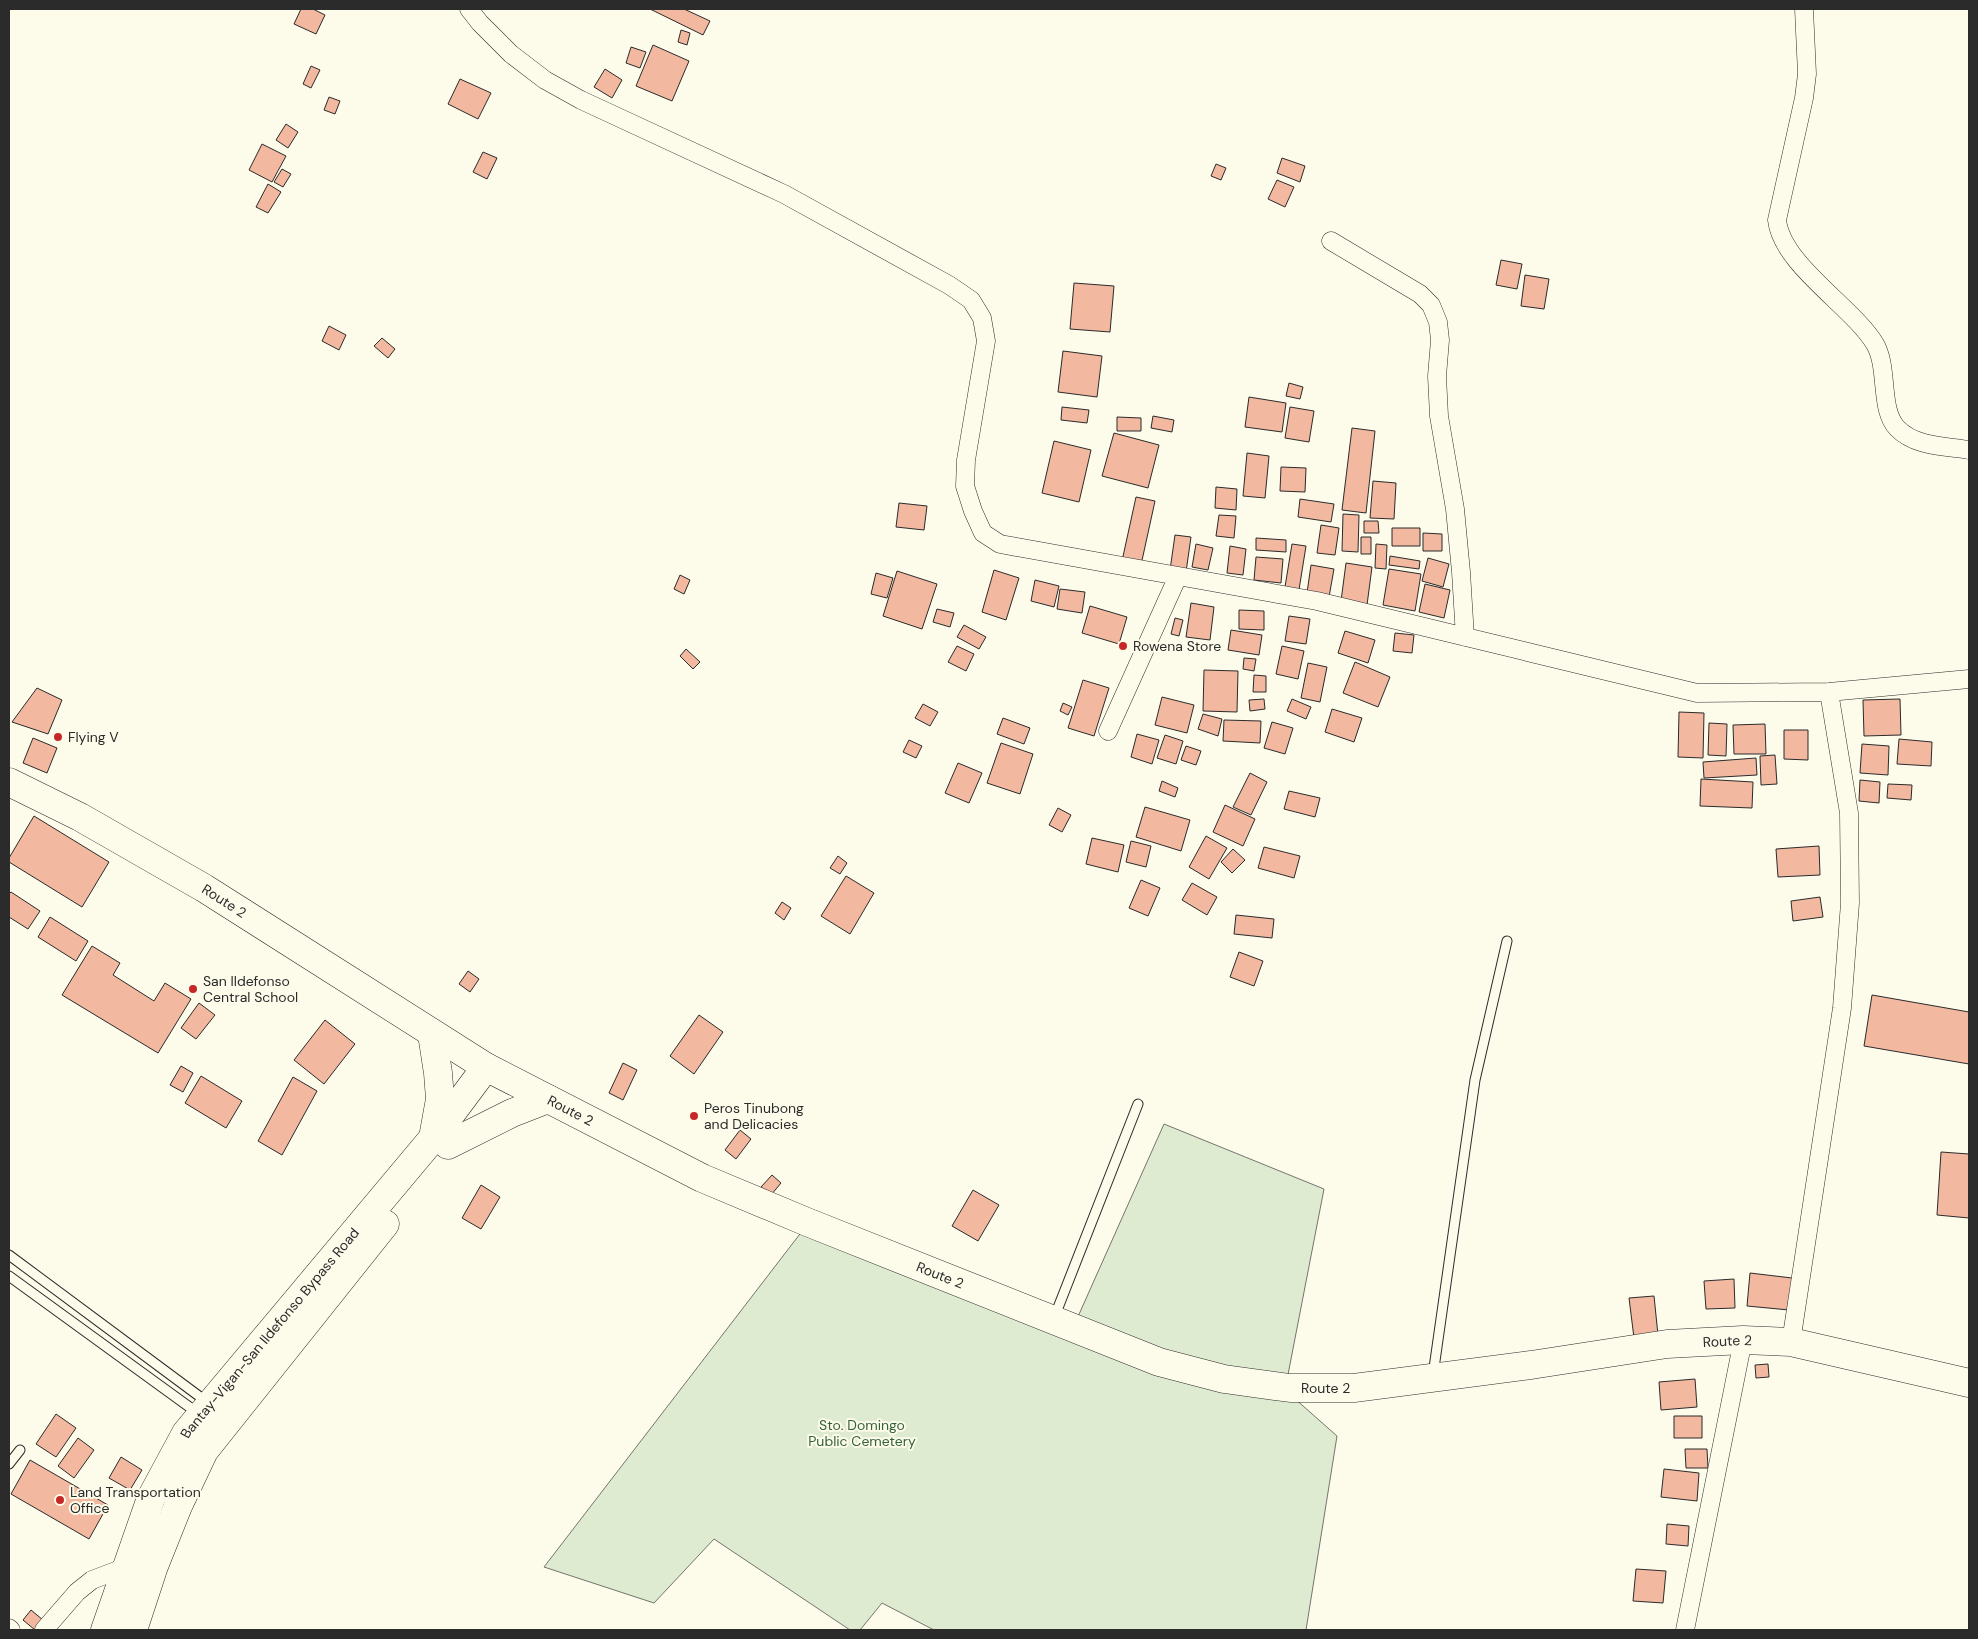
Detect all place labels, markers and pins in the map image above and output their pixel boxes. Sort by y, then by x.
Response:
place label: Rowena Store [1133,637,1221,655]
marker: Rowena Store [1117,640,1129,652]
place label: Flying V [68,728,119,746]
marker: Flying V [52,731,64,743]
place label: San Ildefonso Central School [203,972,298,1006]
marker: San Ildefonso Central School [187,983,199,995]
place label: Peros Tinubong and Delicacies [704,1099,804,1133]
marker: Peros Tinubong and Delicacies [688,1110,700,1122]
place label: Land Transportation Office [70,1483,201,1517]
marker: Land Transportation Office [54,1494,66,1506]

